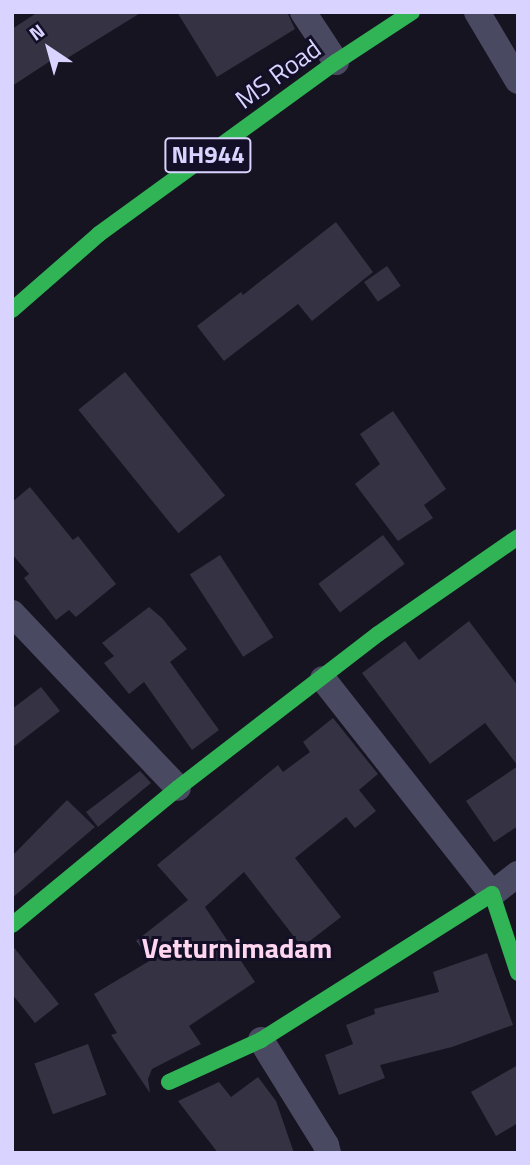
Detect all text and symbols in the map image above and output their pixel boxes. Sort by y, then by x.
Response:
north arrow [14,14,84,84]
text: N [23,16,50,47]
street label: MS Road [229,33,327,115]
road number: NH944 [164,134,252,176]
district label: Vetturnimadam [142,931,332,965]

